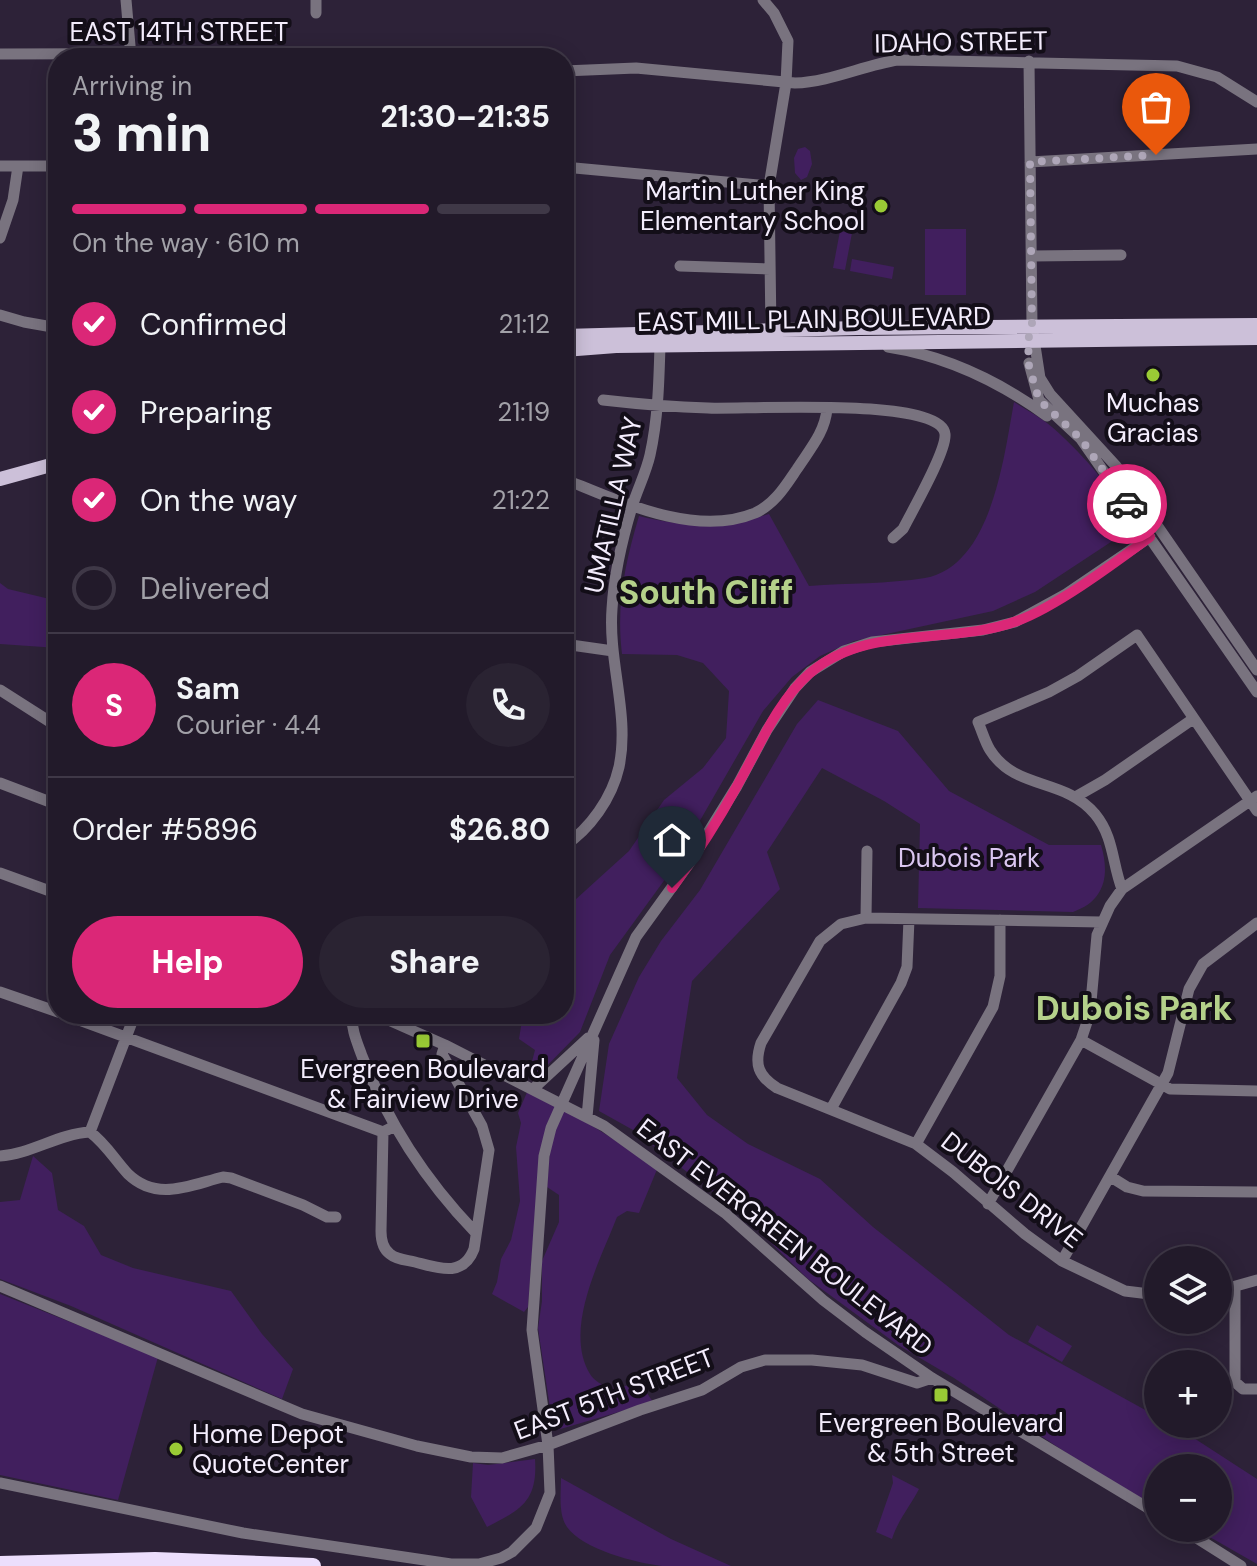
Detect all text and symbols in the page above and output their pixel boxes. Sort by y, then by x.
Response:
street label: EAST 14TH STREET [70,15,288,49]
street label: IDAHO STREET [874,23,1048,61]
text: Arriving in [72,69,192,103]
pin [1122,73,1190,155]
icon: bag [1134,85,1178,129]
text: 21:30–21:35 [381,97,550,136]
text: 3 min [72,99,211,167]
place label: Martin Luther King Elementary School [640,174,865,238]
marker: Martin Luther King Elementary School [872,197,890,215]
text: On the way · 610 m [72,226,300,260]
street label: EAST MILL PLAIN BOULEVARD [637,299,991,339]
icon: check [72,302,116,346]
text: Confirmed [140,305,287,344]
text: 21:12 [499,307,550,341]
marker: Muchas Gracias [1144,366,1162,384]
place label: Muchas Gracias [1106,386,1200,450]
icon: check [72,390,116,434]
text: Preparing [140,393,272,432]
text: 21:19 [497,395,550,429]
street label: UMATILLA WAY [576,413,650,597]
courier [1087,464,1167,544]
icon: check [72,478,116,522]
text: On the way [140,481,297,520]
icon: car [1105,482,1149,526]
text: 21:22 [492,483,550,517]
text: Delivered [140,569,270,608]
district label: South Cliff [619,570,793,615]
button: phone [466,663,550,747]
text: Sam [176,669,240,708]
text: S [105,686,123,725]
text: Courier · 4.4 [176,708,321,742]
pin [638,806,706,888]
text: Order #5896 [72,810,258,849]
text: $26.80 [449,810,550,849]
icon: home [650,818,694,862]
park label: Dubois Park [898,841,1040,875]
button: Help [72,916,303,1008]
button: Share [319,916,550,1008]
district label: Dubois Park [1036,986,1233,1031]
marker: Evergreen Boulevard & Fairview Drive [414,1032,432,1050]
place label: Evergreen Boulevard & Fairview Drive [300,1052,546,1116]
street label: EAST EVERGREEN BOULEVARD [630,1111,940,1363]
street label: DUBOIS DRIVE [934,1124,1090,1256]
map controls [1144,1246,1232,1542]
button: layers [1144,1246,1232,1334]
street label: EAST 5TH STREET [509,1340,719,1448]
button: + [1144,1350,1232,1438]
marker: Evergreen Boulevard & 5th Street [932,1386,950,1404]
place label: Evergreen Boulevard & 5th Street [818,1406,1064,1470]
place label: Home Depot QuoteCenter [192,1417,349,1481]
marker: Home Depot QuoteCenter [167,1440,185,1458]
button: − [1144,1454,1232,1542]

